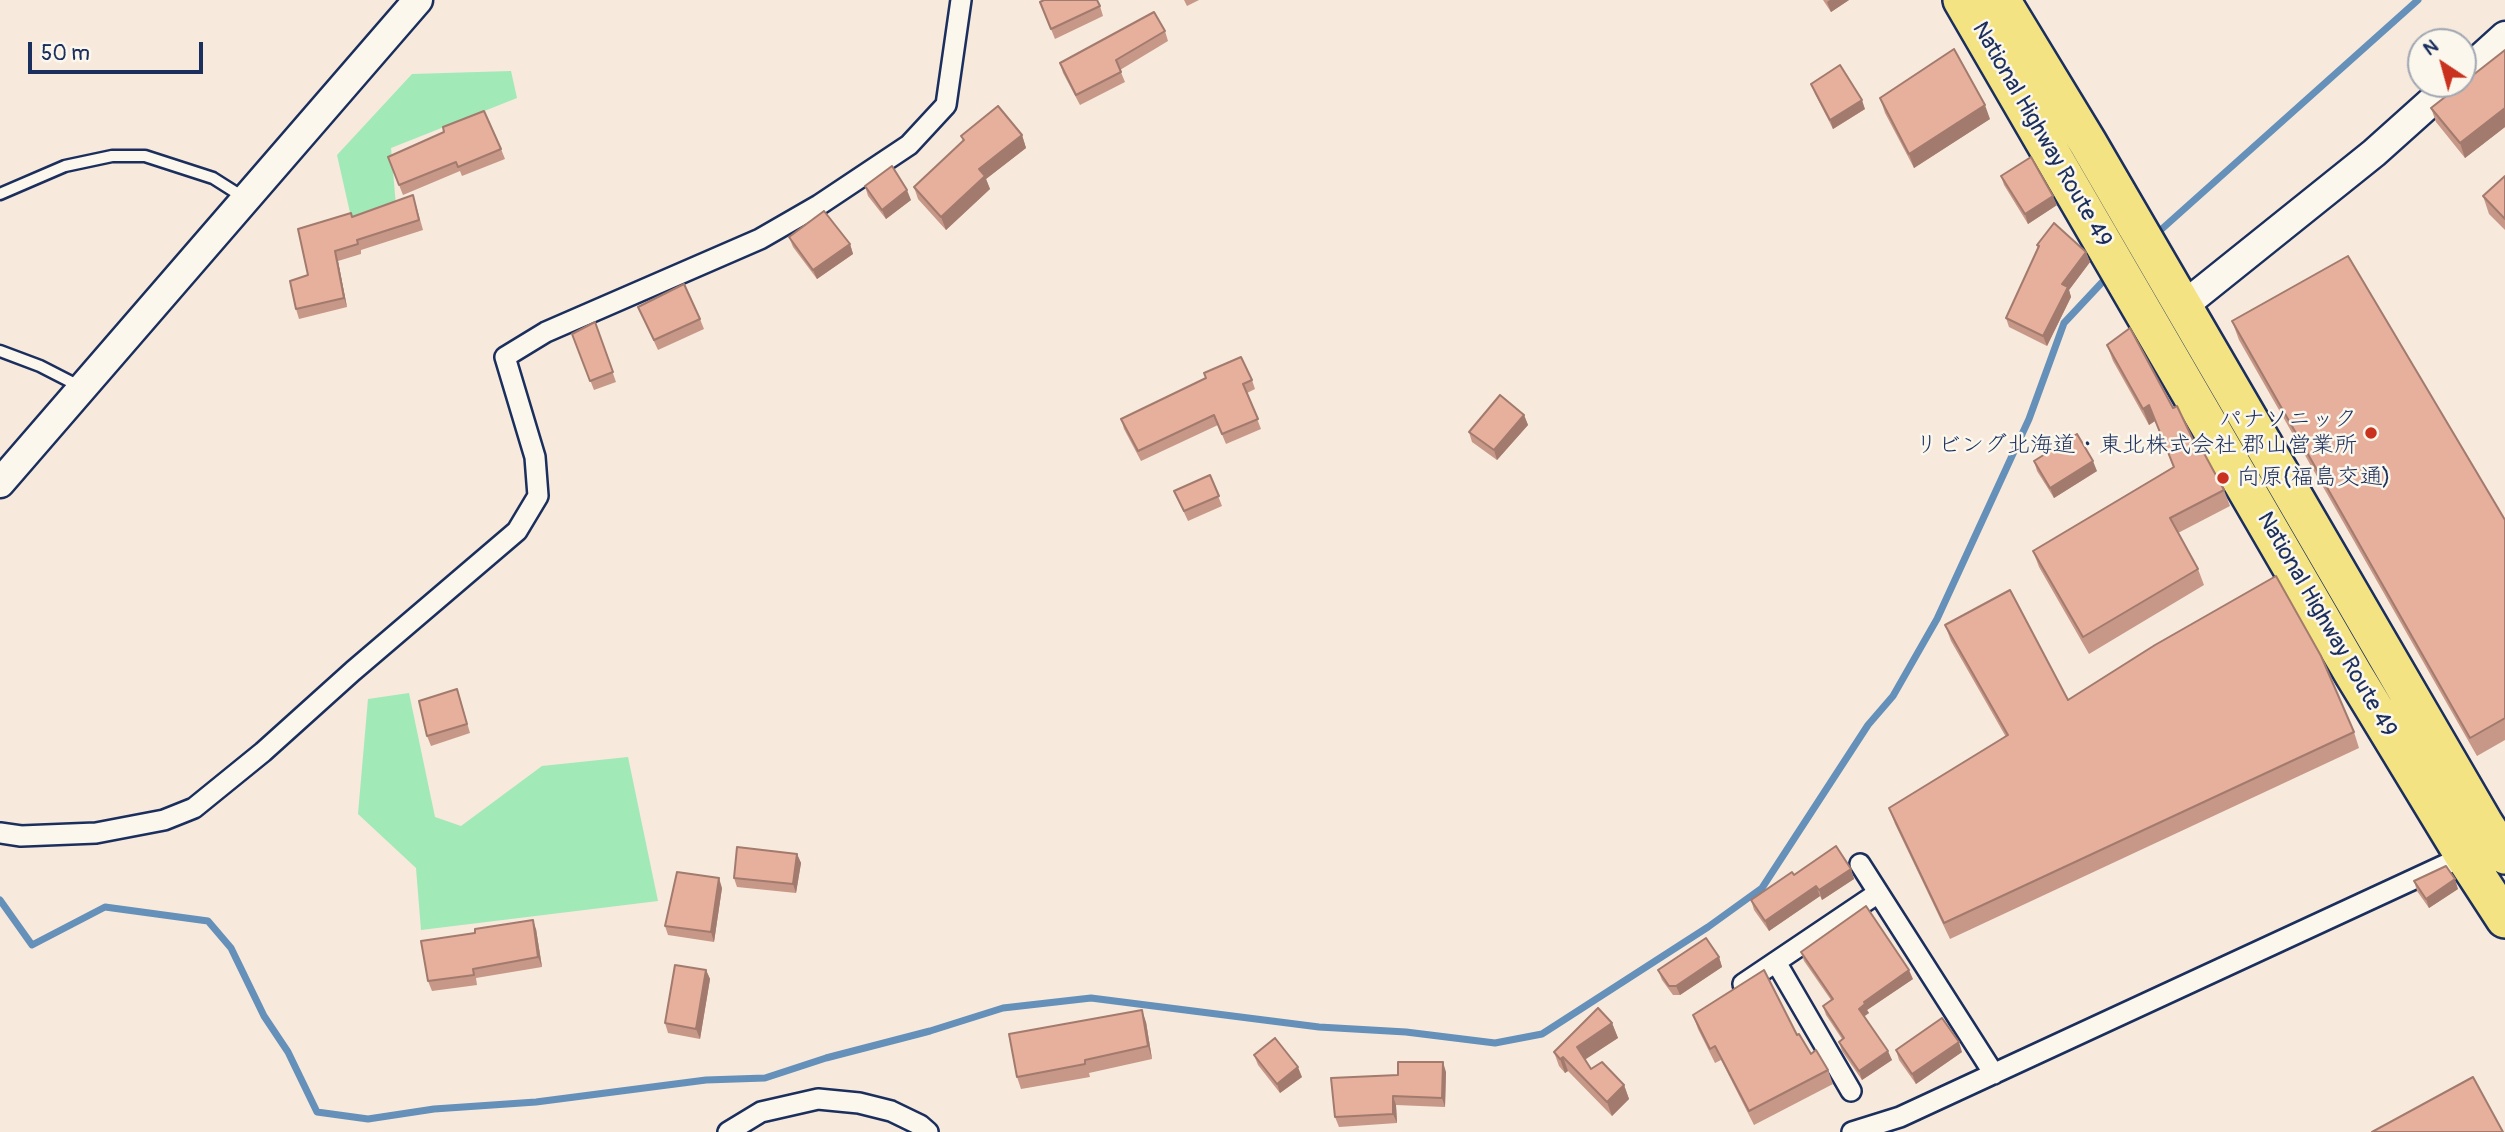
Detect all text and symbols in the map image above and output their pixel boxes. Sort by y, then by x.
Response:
street label: National Highway Route 49 [1965,17,2117,253]
scale bar [32,28,206,72]
north arrow [2407,28,2477,98]
text: N [2419,34,2443,61]
text: 50 m [41,40,90,67]
place label: パナソニック リビング北海道・東北株式会社 郡山営業所 [1915,406,2357,460]
marker: パナソニック リビング北海道・東北株式会社 郡山営業所 [2363,425,2379,441]
place label: 向原(福島交通) [2237,464,2390,492]
marker: 向原(福島交通) [2215,470,2231,486]
street label: National Highway Route 49 [2250,507,2402,743]

